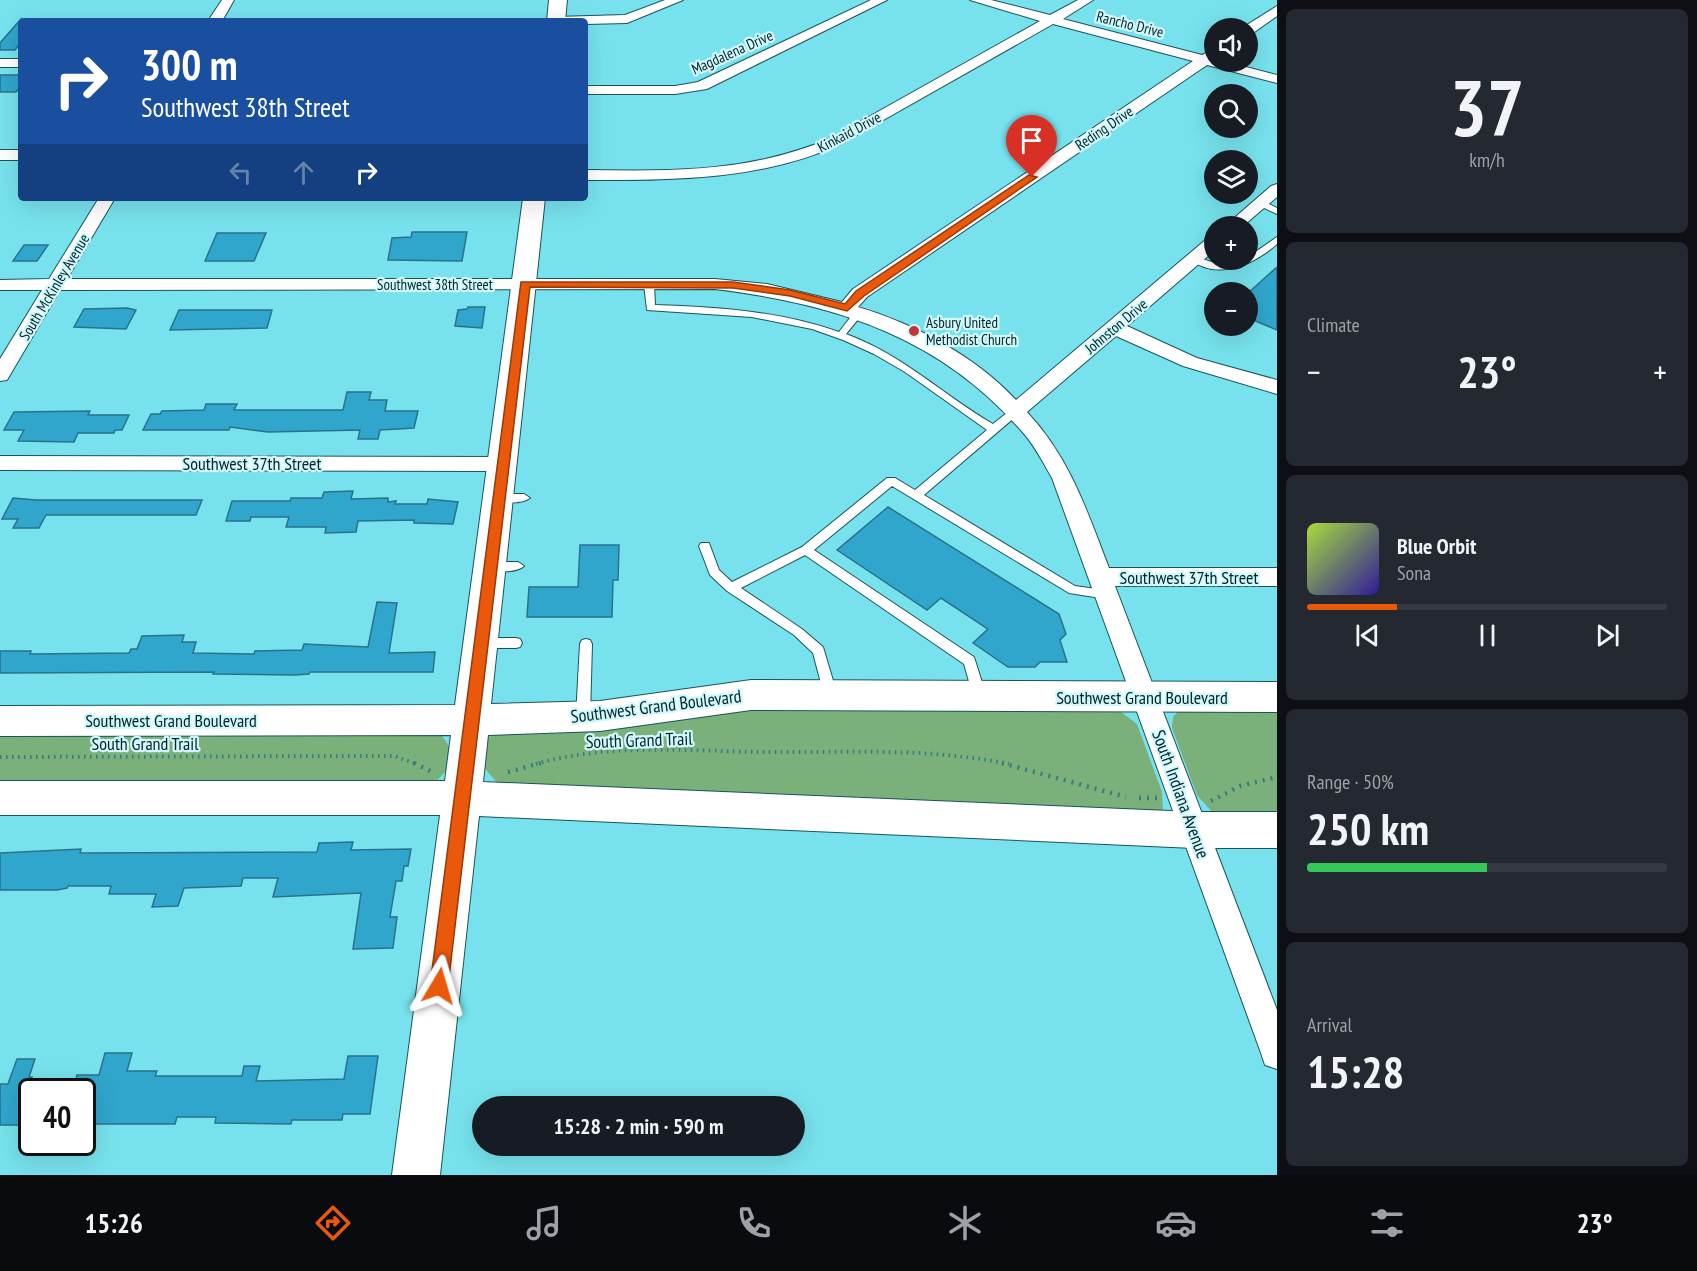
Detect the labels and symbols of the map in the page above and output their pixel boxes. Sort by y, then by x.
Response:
street label: Rancho Drive [1094,6,1166,42]
street label: Magdalena Drive [688,26,776,78]
street label: Reding Drive [1071,102,1137,154]
street label: Kinkaid Drive [814,107,884,157]
pin [1006,115,1057,177]
street label: South McKinley Avenue [15,230,93,344]
street label: Southwest 38th Street [377,275,493,294]
street label: Johnston Drive [1080,294,1151,358]
place label: Asbury United Methodist Church [926,313,1017,349]
marker: Asbury United Methodist Church [907,324,921,338]
street label: Southwest 37th Street [183,452,322,475]
street label: Southwest 37th Street [1120,566,1259,589]
street label: Southwest Grand Boulevard [569,684,743,728]
street label: Southwest Grand Boulevard [1056,686,1228,709]
street label: Southwest Grand Boulevard [85,709,257,732]
street label: South Grand Trail [585,727,694,753]
street label: South Indiana Avenue [1147,727,1215,861]
street label: South Grand Trail [92,732,199,755]
position arrow [407,954,471,1018]
speed limit sign: 40 [18,1078,96,1156]

